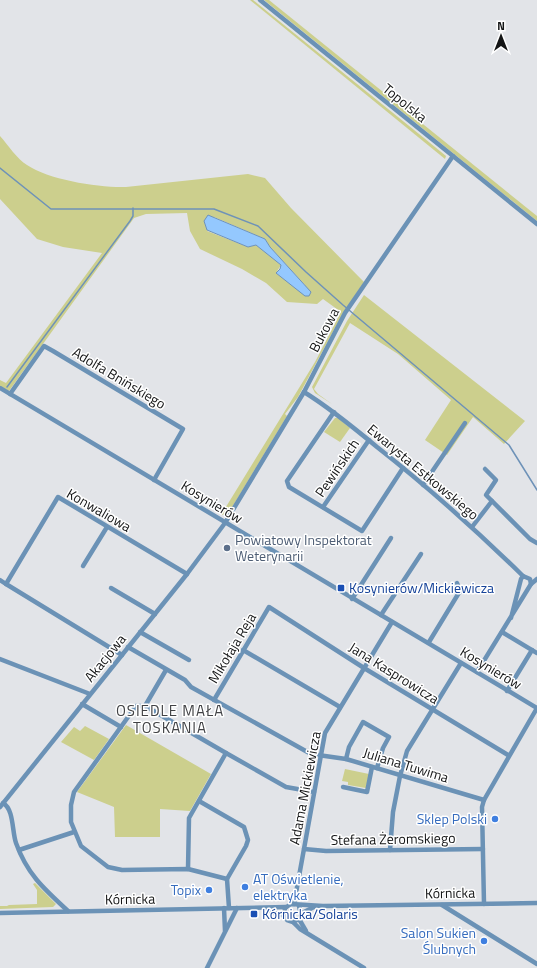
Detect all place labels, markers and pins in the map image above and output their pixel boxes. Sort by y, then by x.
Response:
place label: Powiatowy Inspektorat Weterynarii [235,529,372,566]
marker: Powiatowy Inspektorat Weterynarii [222,543,232,553]
place label: Kosynierów/Mickiewicza [349,577,494,598]
marker: Kosynierów/Mickiewicza [336,583,346,593]
place label: Sklep Polski [417,808,487,829]
marker: Sklep Polski [490,814,500,824]
place label: AT Oświetlenie, elektryka [253,868,344,905]
place label: Topix [171,879,202,900]
marker: AT Oświetlenie, elektryka [240,882,250,892]
marker: Topix [204,885,214,895]
place label: Kórnicka/Solaris [262,903,358,924]
marker: Kórnicka/Solaris [249,909,259,919]
place label: Salon Sukien Ślubnych [401,922,476,959]
marker: Salon Sukien Ślubnych [479,936,489,946]

